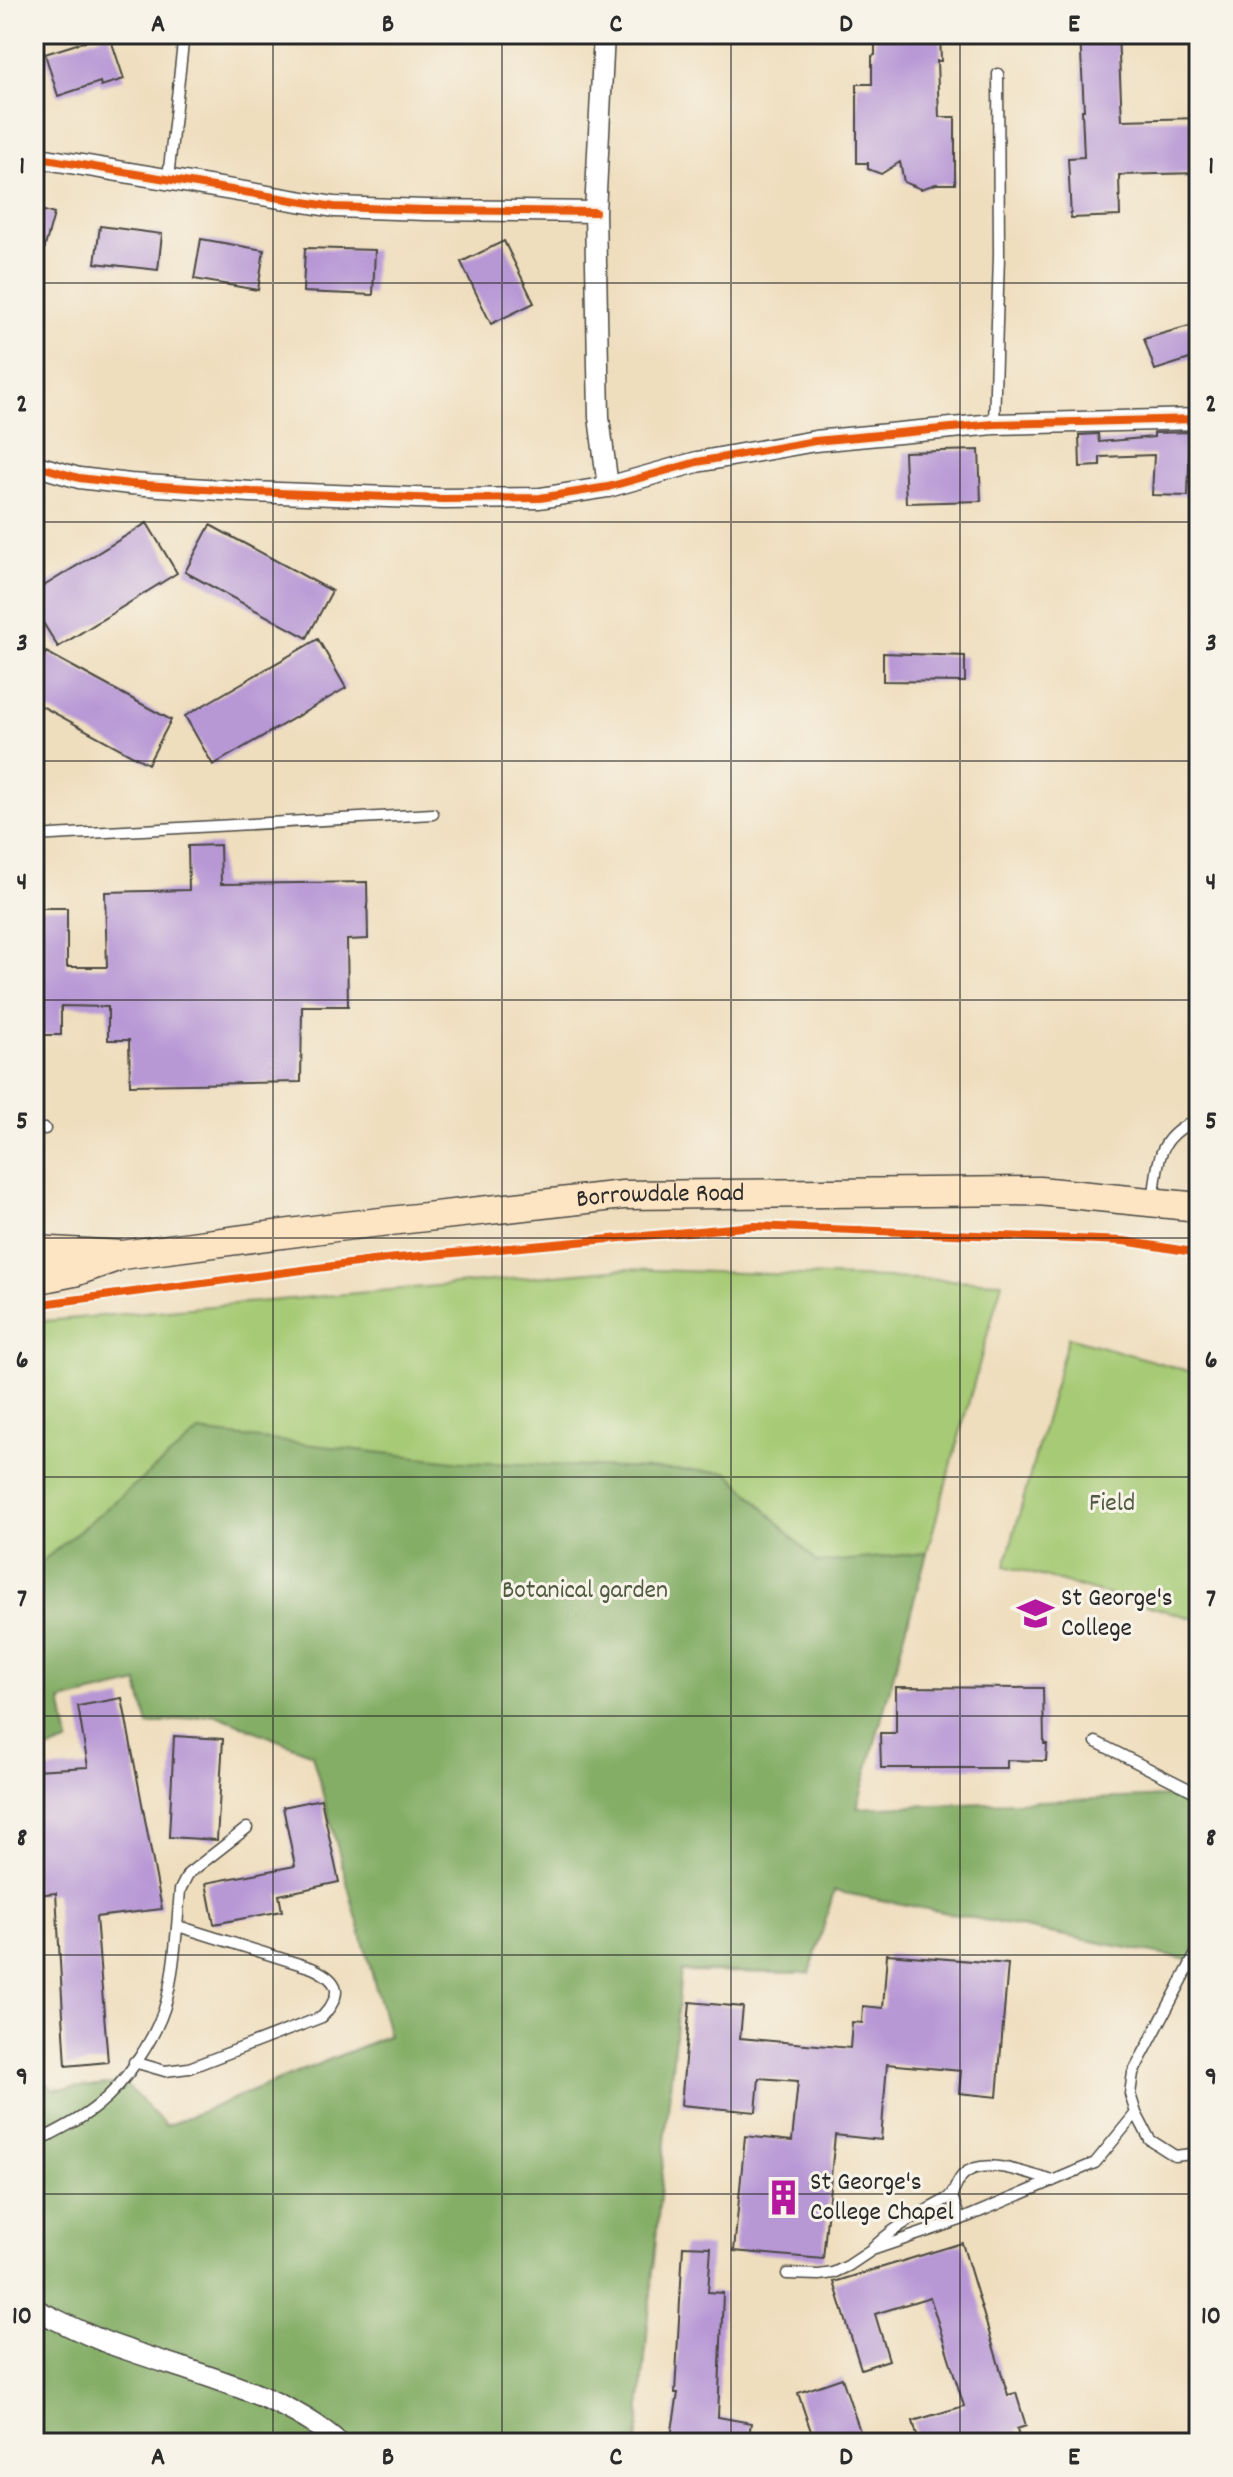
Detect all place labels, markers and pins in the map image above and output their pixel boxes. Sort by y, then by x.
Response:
place label: St George's College [1061,1581,1173,1648]
school or university icon: St George's College [1016,1595,1054,1633]
place label: St George's College Chapel [810,2165,954,2232]
building icon: St George's College Chapel [765,2179,803,2217]

